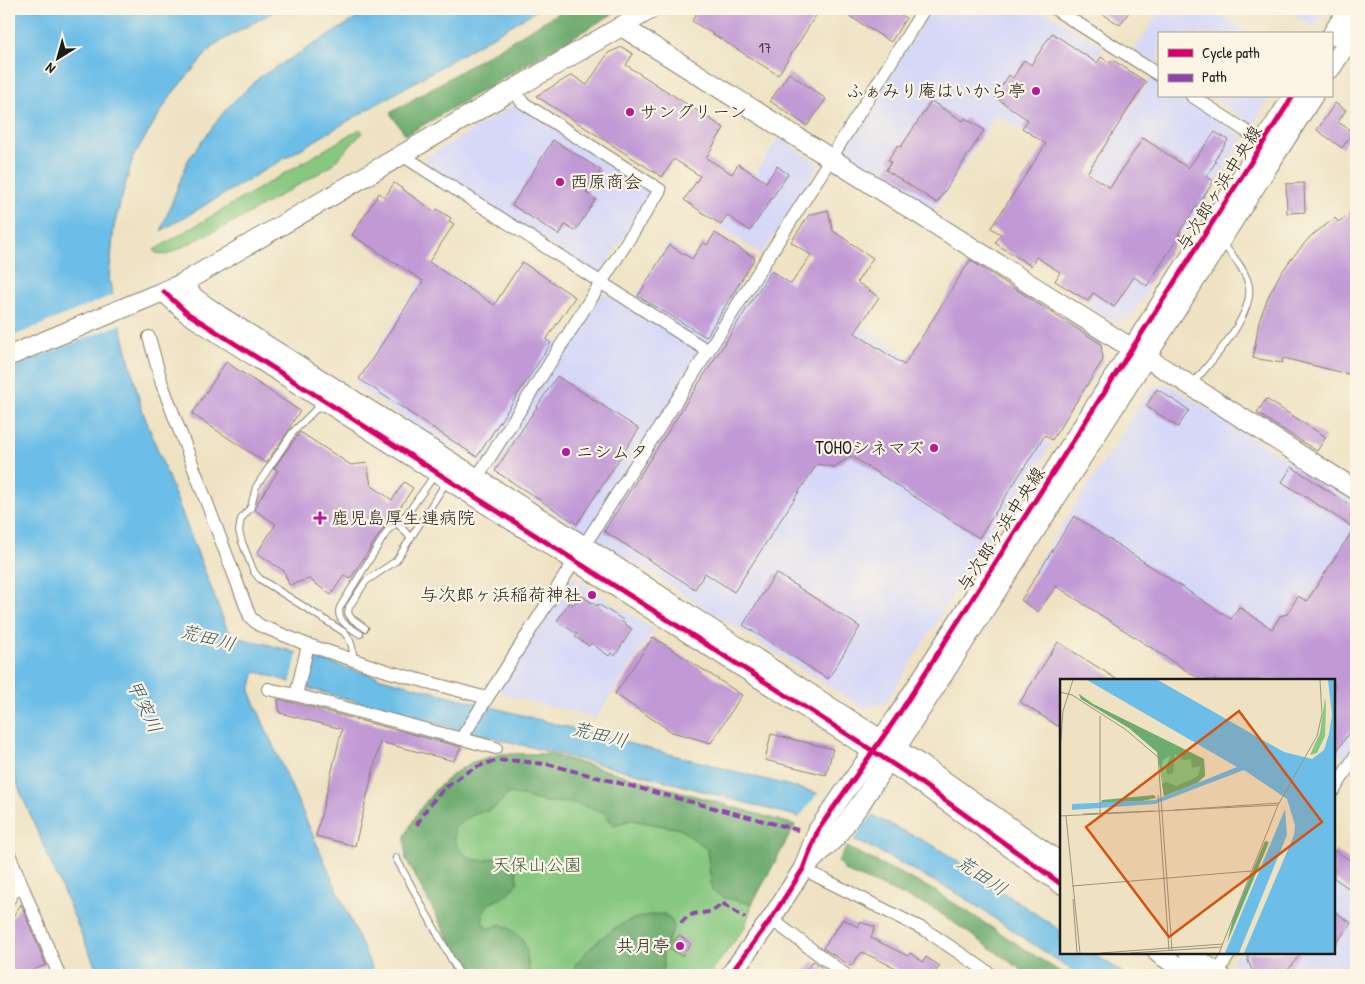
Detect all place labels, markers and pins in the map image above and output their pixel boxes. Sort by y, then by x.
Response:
place label: ふぁみり庵はいから亭 [846,78,1026,103]
marker: ふぁみり庵はいから亭 [1030,85,1042,97]
place label: サングリーン [640,99,747,124]
marker: サングリーン [624,106,636,118]
place label: 西原商会 [570,169,642,194]
marker: 西原商会 [554,176,566,188]
place label: TOHOシネマズ [815,435,924,460]
place label: ニシムタ [576,439,648,464]
marker: TOHOシネマズ [928,442,940,454]
marker: ニシムタ [560,446,572,458]
place label: 鹿児島厚生連病院 [331,505,475,530]
marker: 鹿児島厚生連病院 [313,511,327,525]
place label: 与次郎ヶ浜稲荷神社 [420,582,582,607]
marker: 与次郎ヶ浜稲荷神社 [586,589,598,601]
place label: 共月亭 [616,933,670,958]
marker: 共月亭 [674,940,686,952]

